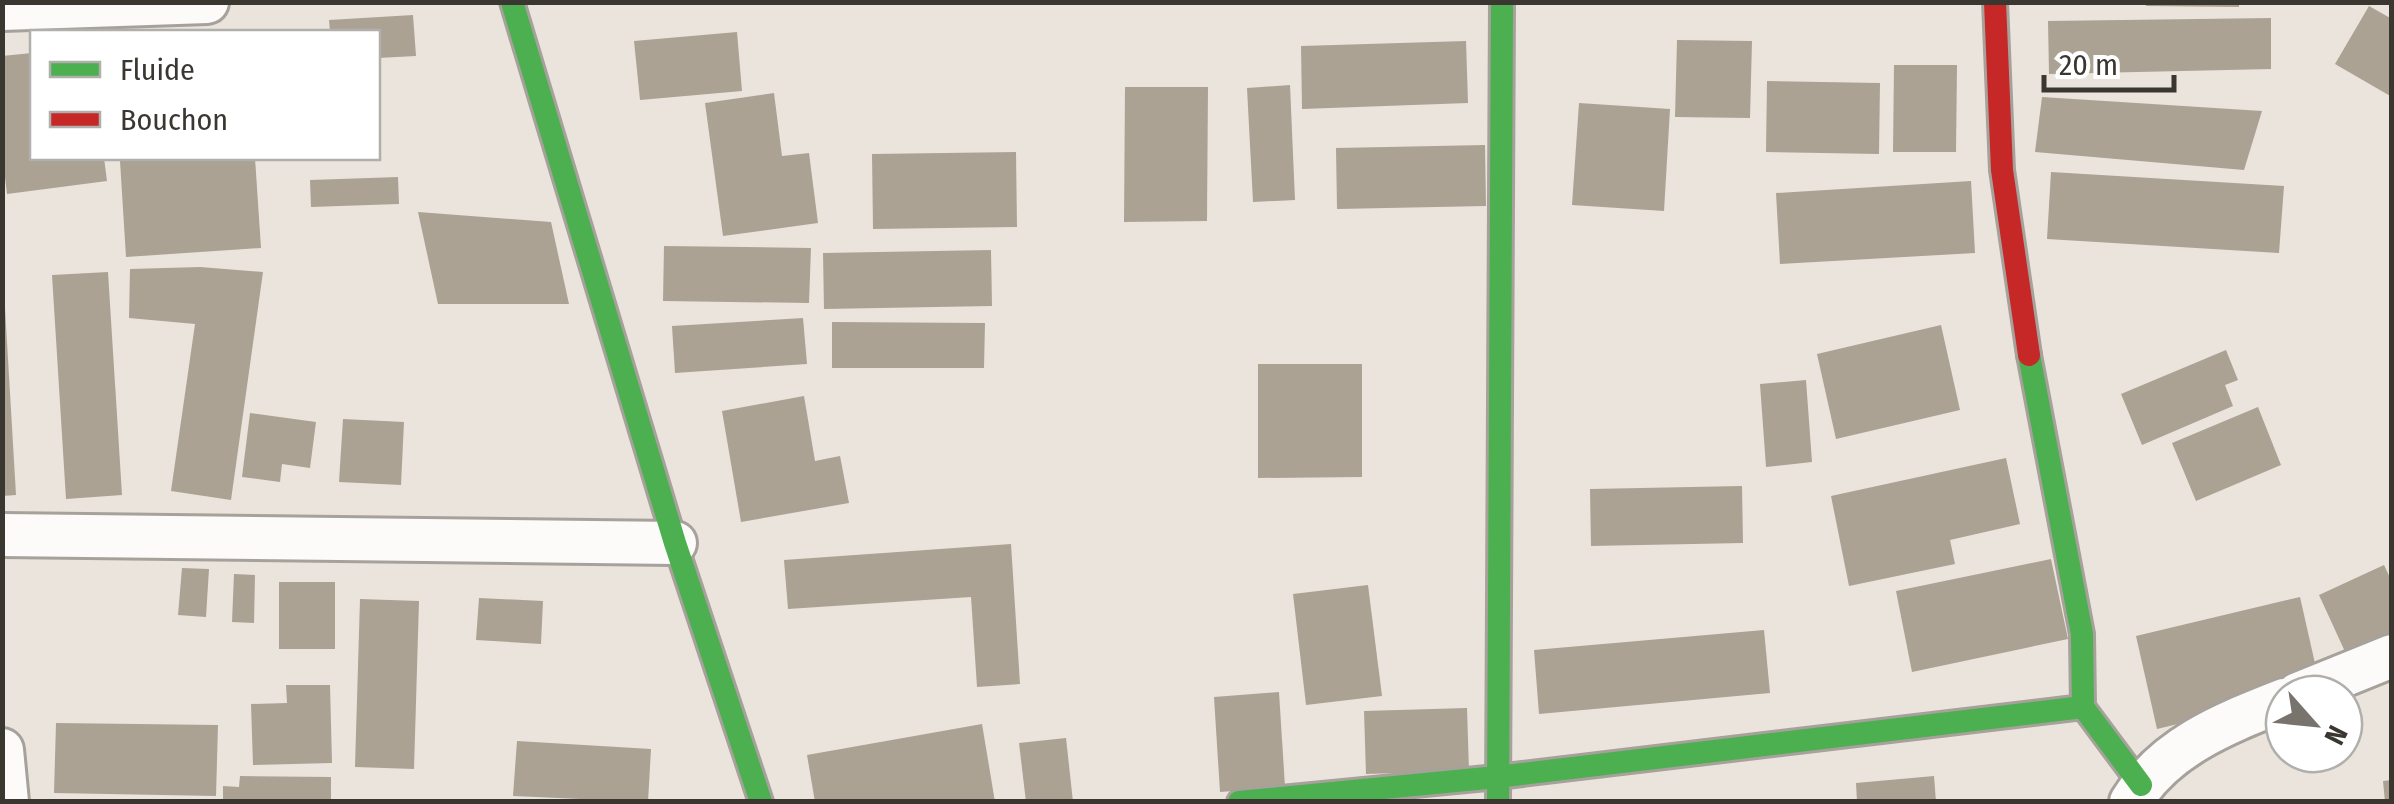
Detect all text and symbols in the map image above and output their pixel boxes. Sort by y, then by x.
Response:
legend [30,30,380,160]
scale bar [2044,30,2174,92]
text: 20 m [2059,47,2118,83]
text: Fluide [120,52,195,88]
text: Bouchon [120,102,228,138]
north arrow [2264,674,2364,774]
text: N [2317,720,2354,750]

